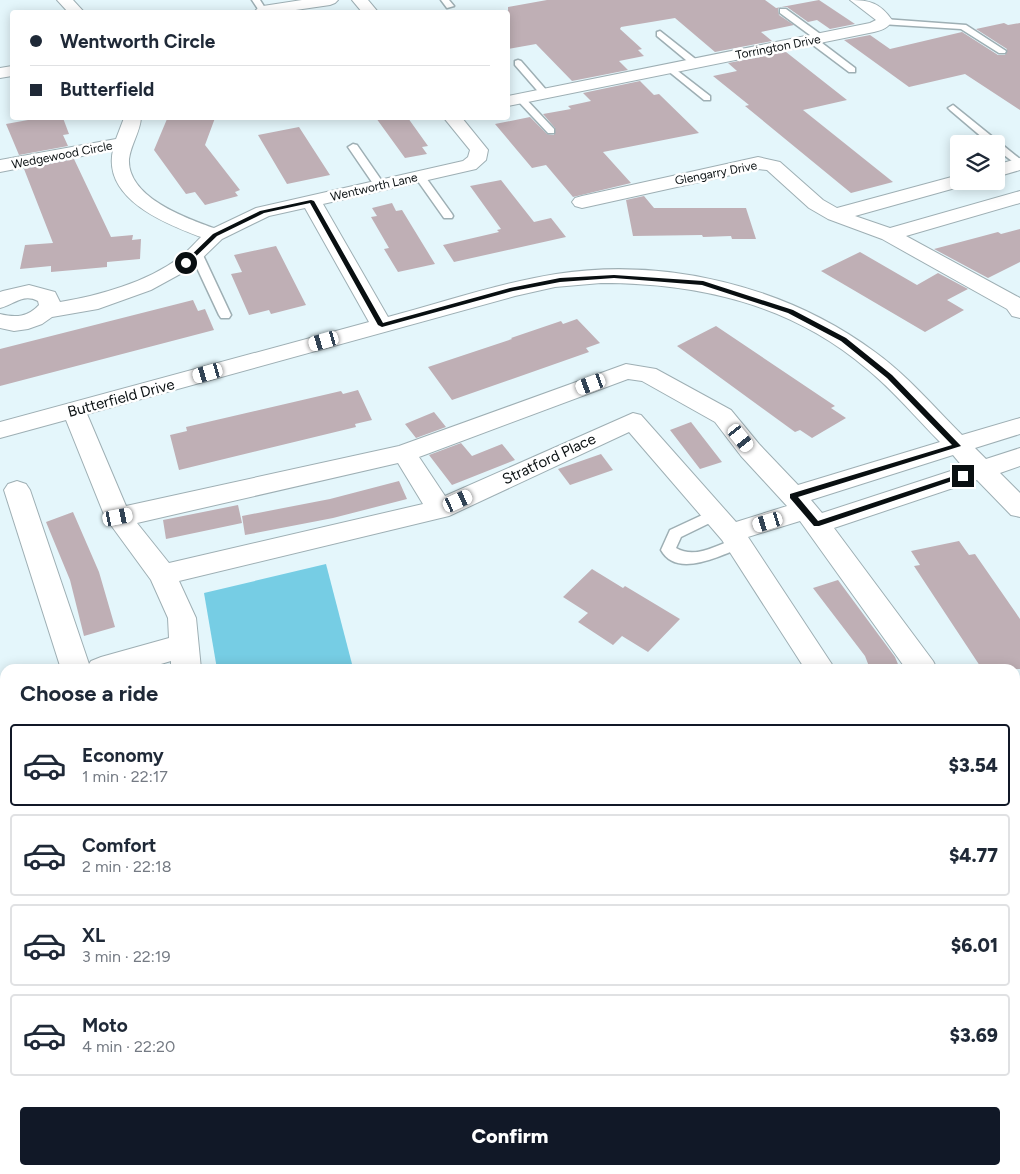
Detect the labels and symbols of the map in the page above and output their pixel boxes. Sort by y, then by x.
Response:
street label: Torrington Drive [734,32,822,62]
street label: Wedgewood Circle [10,138,114,172]
street label: Glengarry Drive [674,158,759,188]
street label: Wentworth Lane [329,170,419,204]
route start [175,252,197,274]
car [307,330,340,352]
car [191,362,224,384]
car [574,372,607,396]
street label: Butterfield Drive [66,375,176,421]
car [725,422,756,454]
street label: Stratford Place [499,430,599,488]
route end [952,465,974,487]
car [441,488,474,514]
car [101,507,134,527]
car [751,510,784,534]

